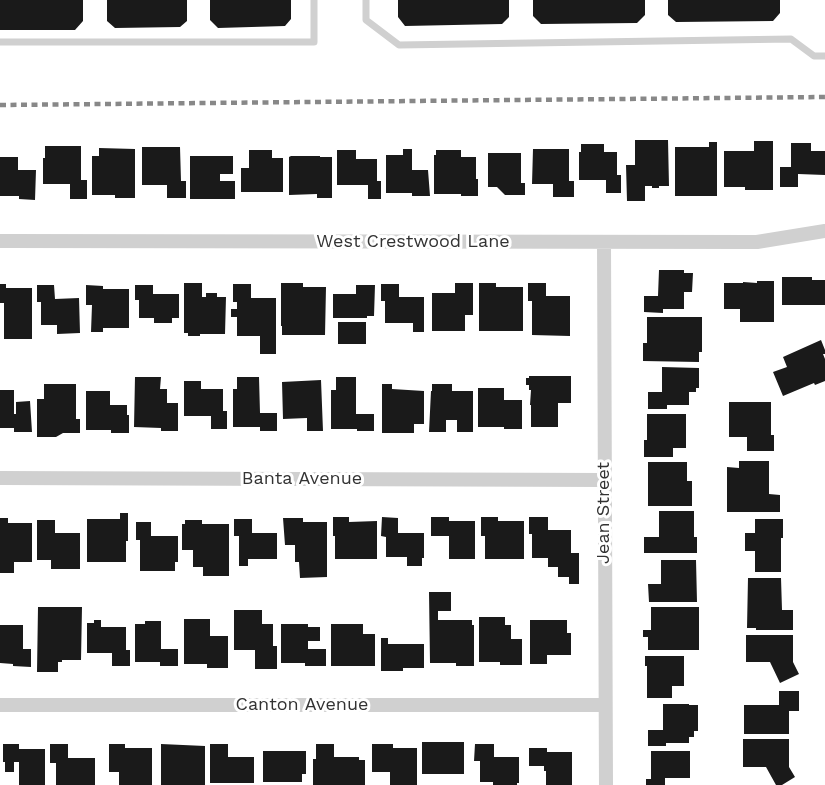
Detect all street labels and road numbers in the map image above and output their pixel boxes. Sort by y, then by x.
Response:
street label: West Crestwood Lane [316,231,510,253]
street label: Jean Street [593,462,615,564]
street label: Banta Avenue [242,468,362,490]
street label: Canton Avenue [236,694,368,716]

